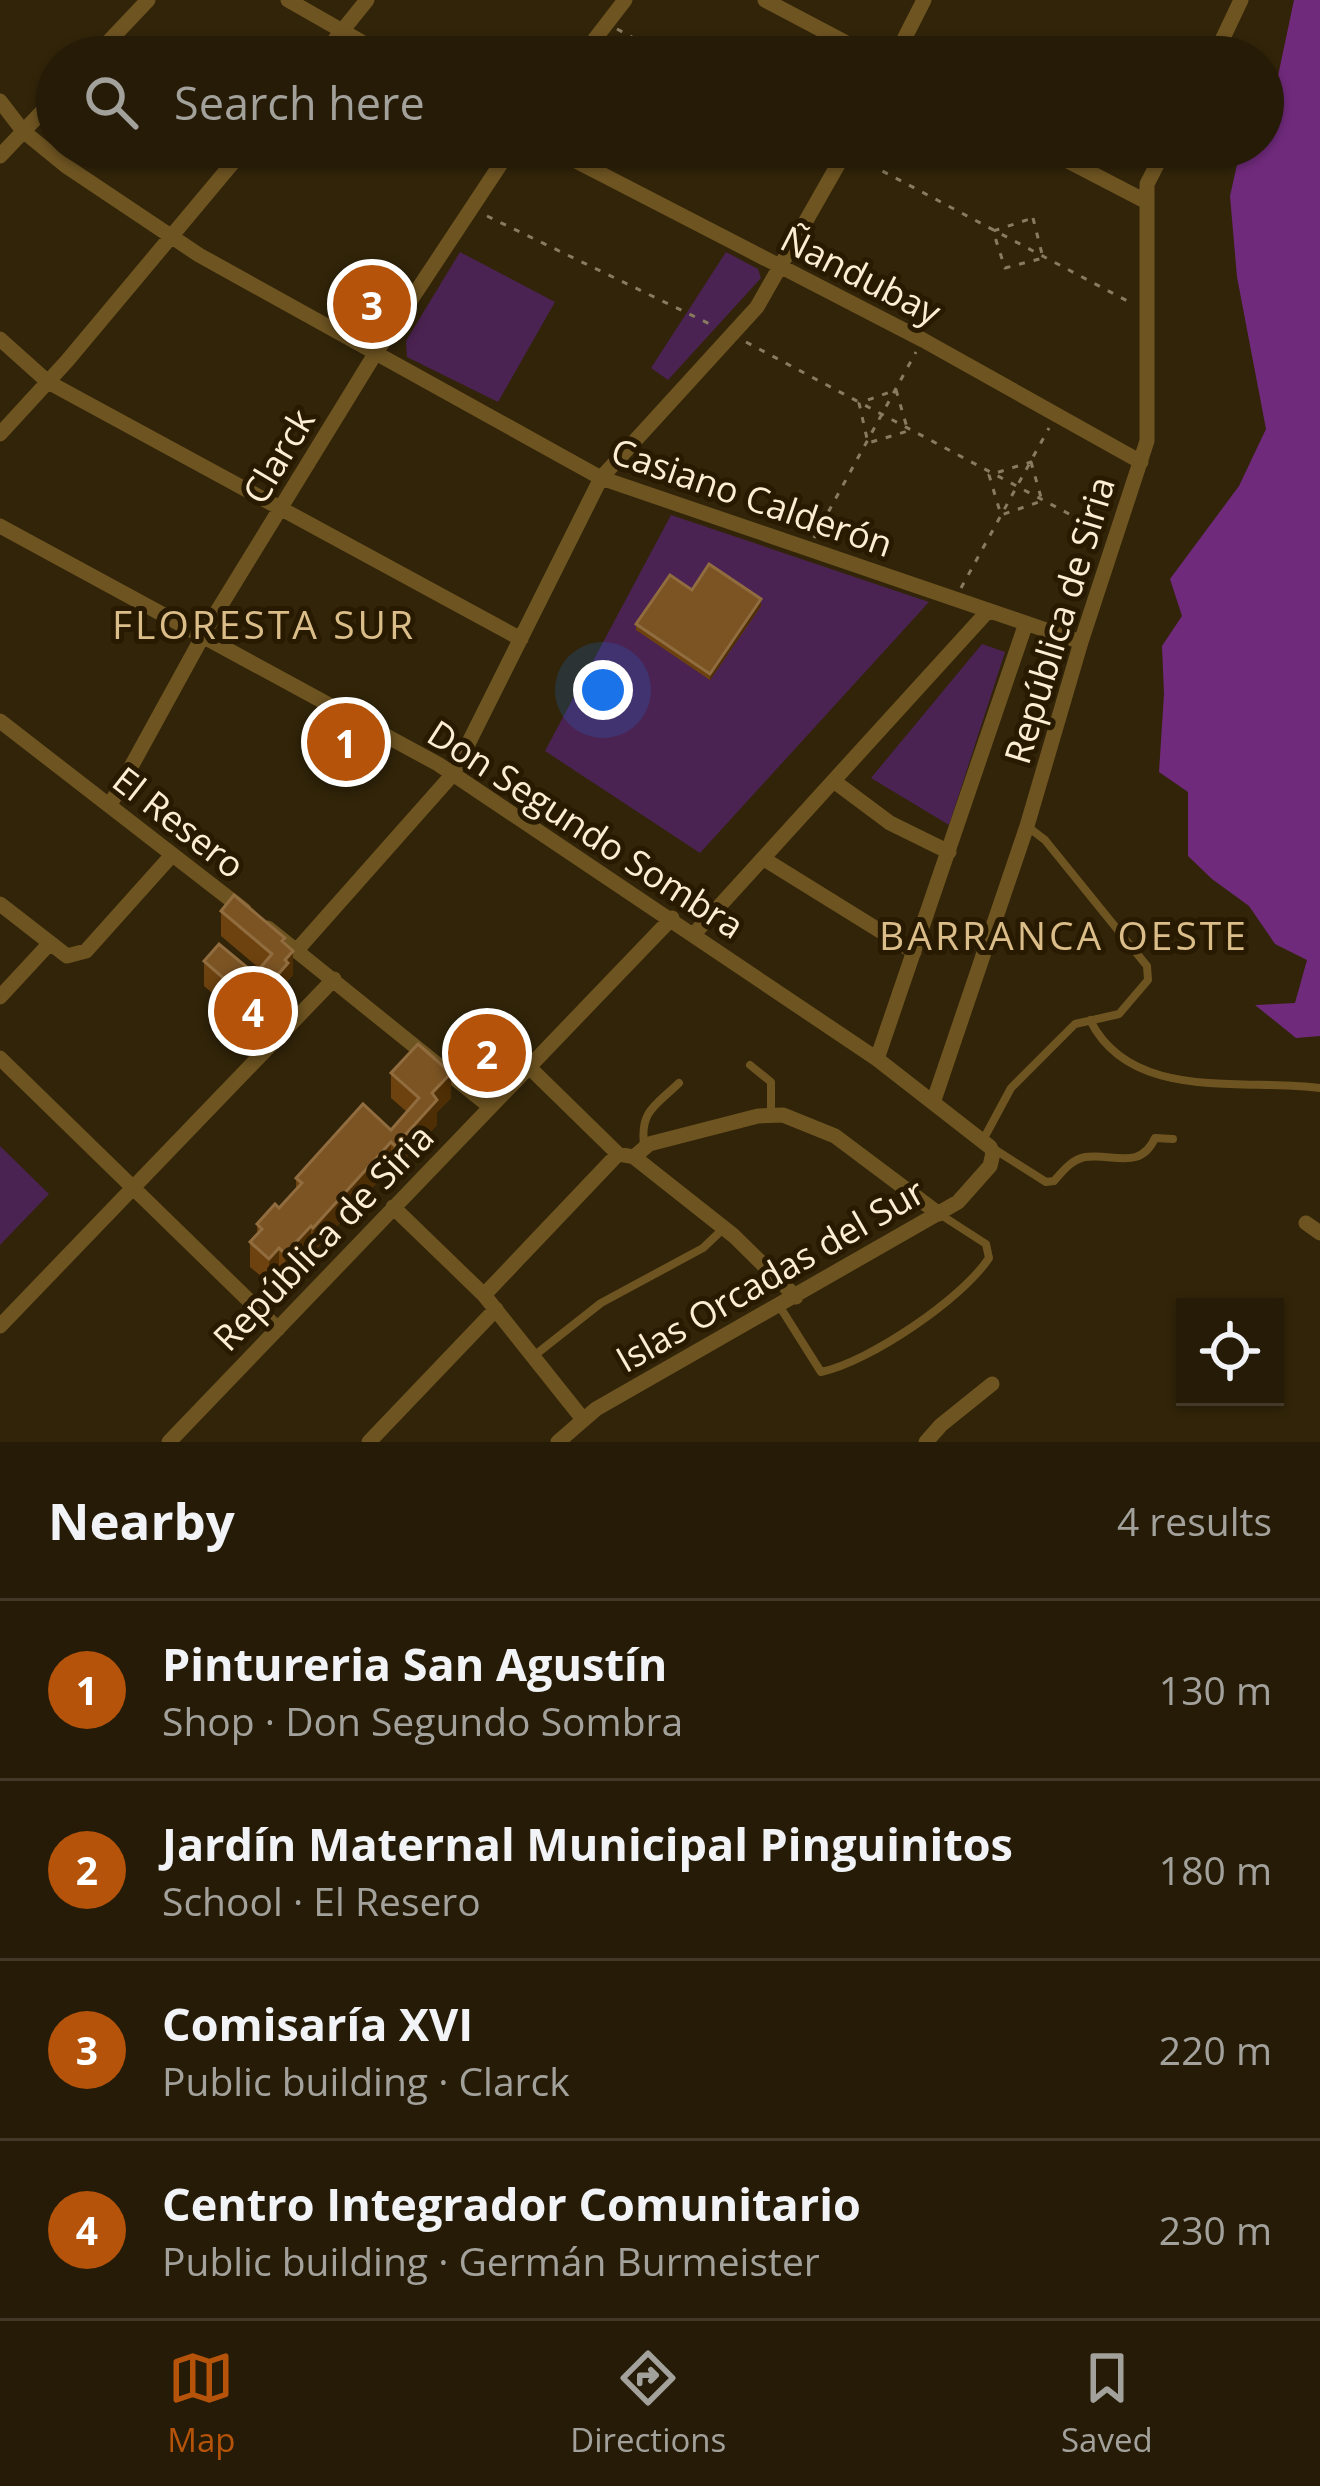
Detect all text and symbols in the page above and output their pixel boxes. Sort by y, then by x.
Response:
search box [36,36,1284,168]
icon: search [78,69,144,135]
text: Search here [174,72,425,133]
street label: Ñandubay [773,214,950,337]
pin: 3 [333,259,411,349]
street label: Clarck [231,399,325,513]
street label: Casiano Calderón [605,426,899,568]
street label: República de Siria [992,471,1126,769]
district label: FLORESTA SUR [112,597,416,650]
your location [573,660,633,720]
pin: 1 [307,697,385,787]
street label: Don Segundo Sombra [419,708,753,950]
street label: El Resero [103,755,255,889]
district label: BARRANCA OESTE [879,908,1249,961]
pin: 4 [214,966,292,1056]
pin: 2 [448,1008,526,1098]
street label: República de Siria [202,1113,444,1361]
street label: Islas Orcadas del Sur [607,1167,933,1383]
map controls [1176,1298,1284,1406]
button: locate [1176,1298,1284,1406]
text: Nearby [48,1485,235,1555]
text: 4 results [1117,1494,1272,1547]
text: Pintureria San Agustín [162,1633,667,1694]
text: 1 [76,1663,98,1716]
text: 130 m [1159,1663,1272,1716]
text: Shop · Don Segundo Sombra [162,1694,683,1747]
text: Jardín Maternal Municipal Pinguinitos [162,1813,1013,1874]
text: 2 [76,1843,98,1896]
text: 180 m [1159,1843,1272,1896]
text: School · El Resero [162,1874,481,1927]
text: Comisaría XVI [162,1993,473,2054]
text: 3 [76,2023,98,2076]
text: 220 m [1159,2023,1272,2076]
text: Public building · Clarck [162,2054,570,2107]
text: Centro Integrador Comunitario [162,2173,861,2234]
text: 4 [76,2203,98,2256]
text: 230 m [1159,2203,1272,2256]
text: Public building · Germán Burmeister [162,2234,820,2287]
tab: Map [167,2345,236,2462]
tab: Directions [570,2345,726,2462]
tab: Saved [1061,2345,1153,2462]

